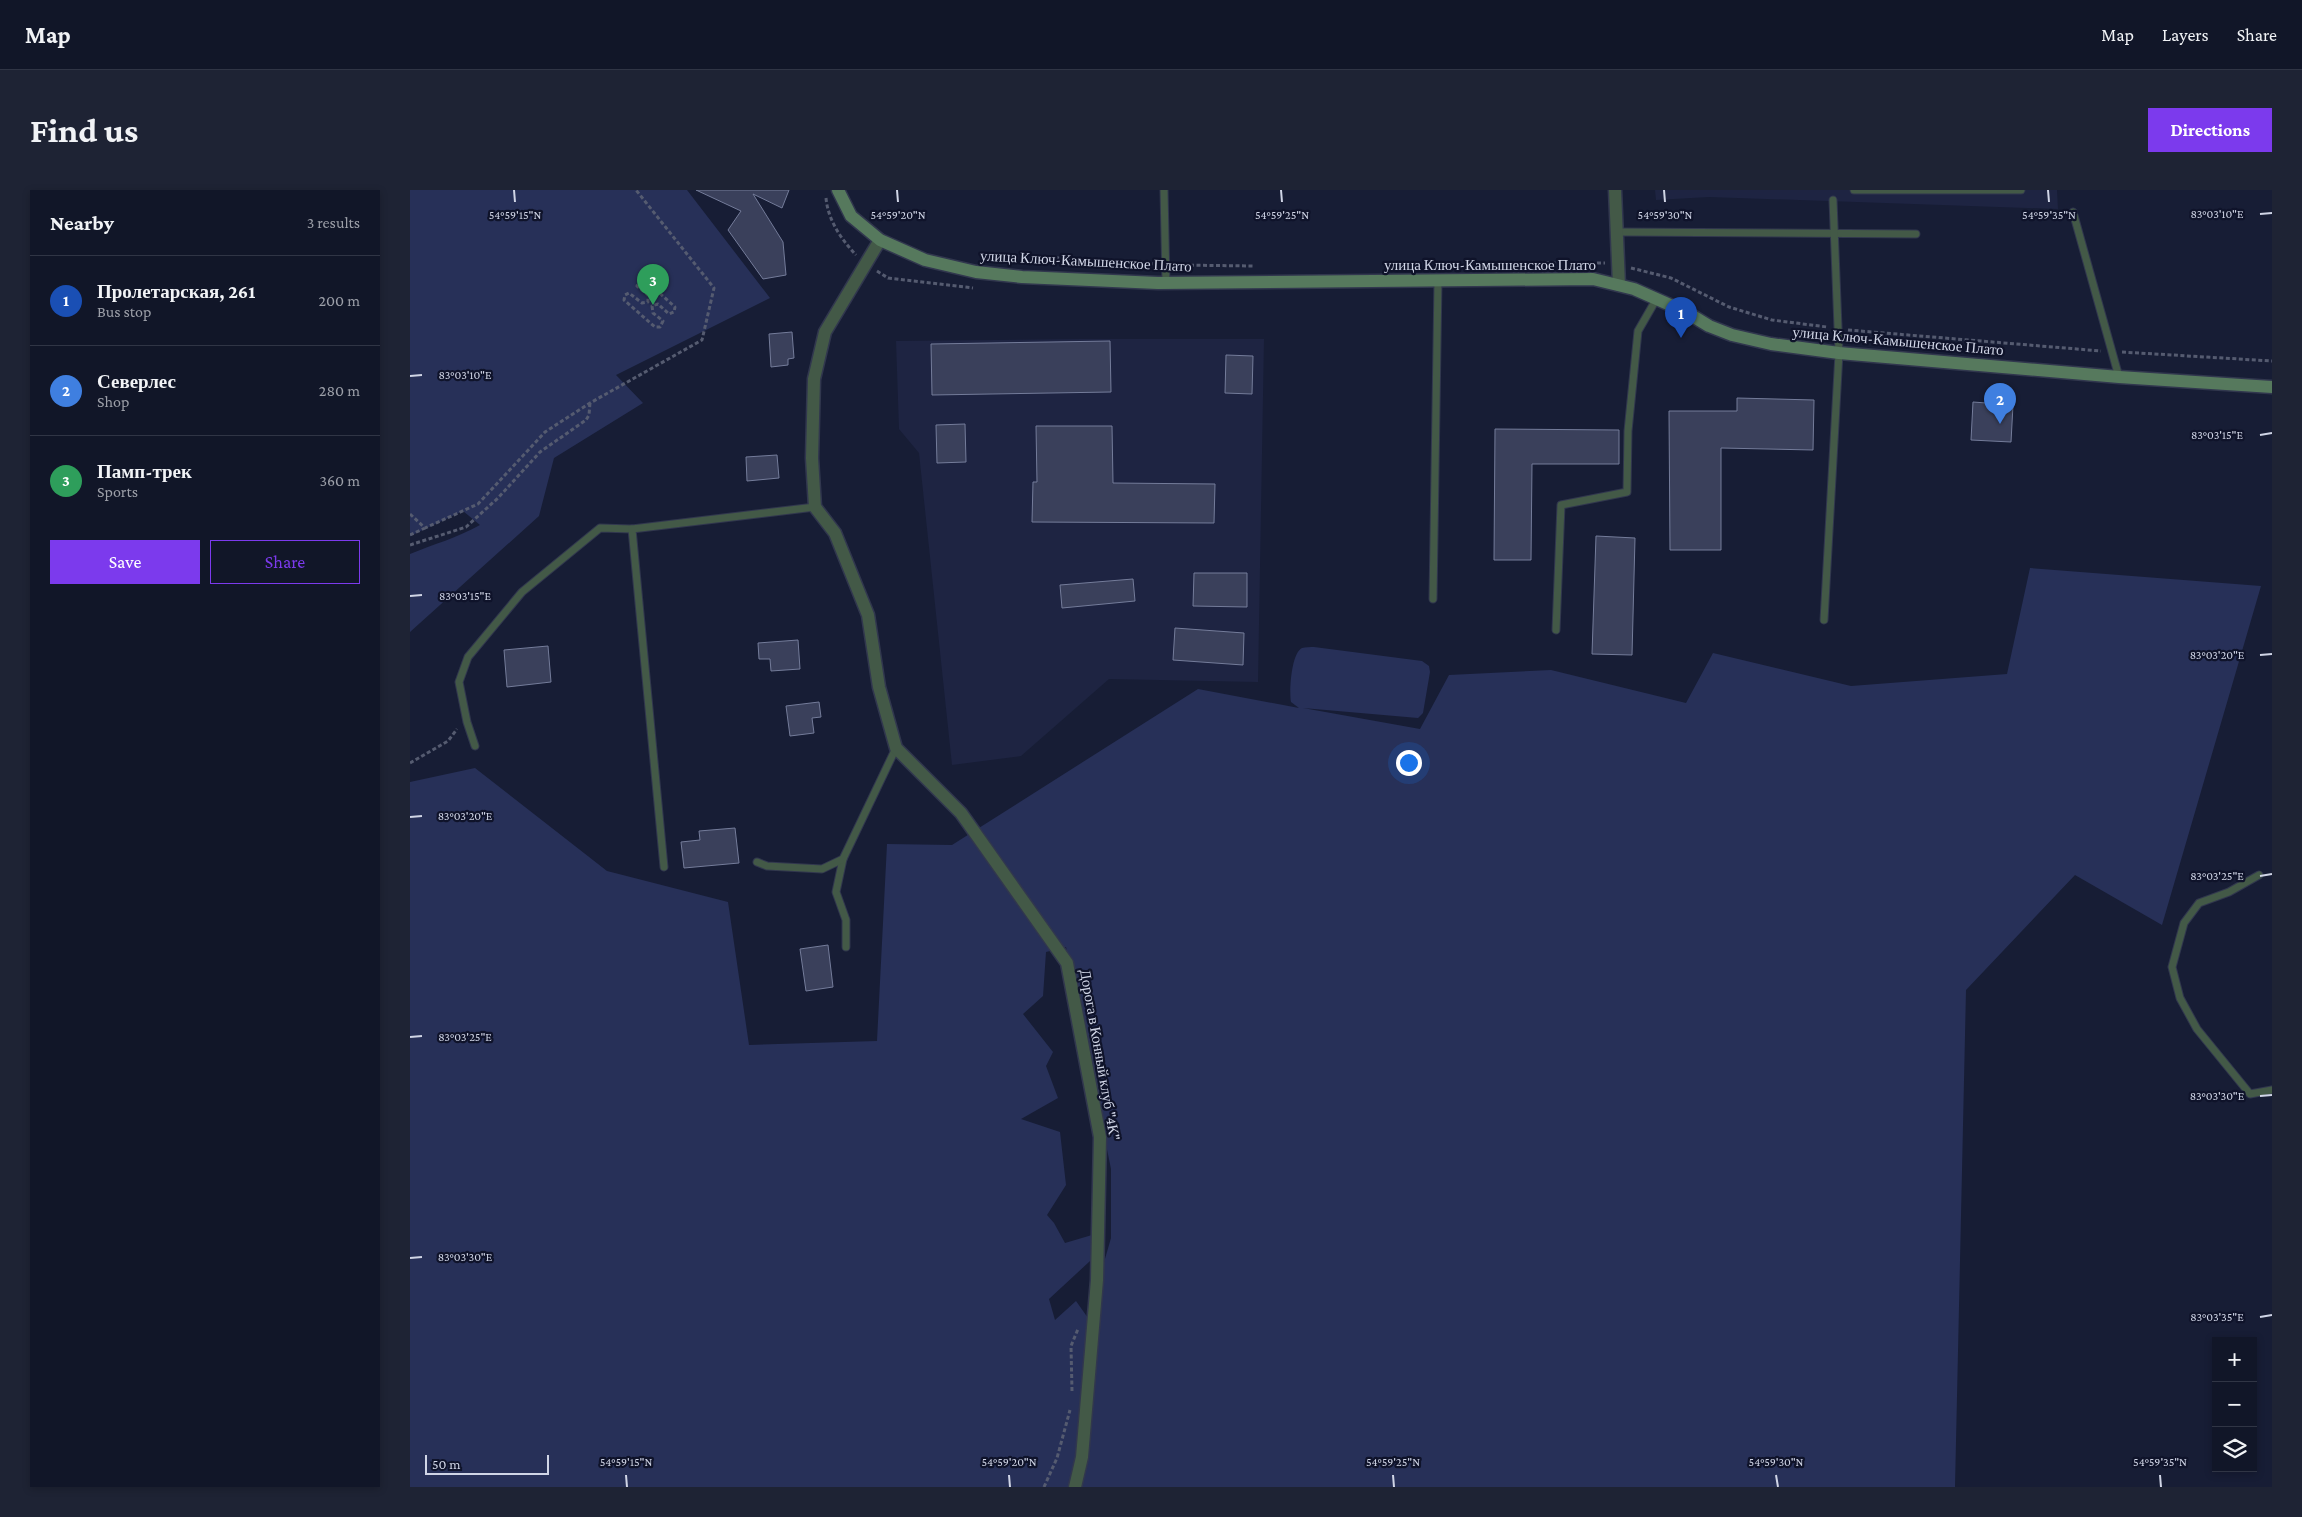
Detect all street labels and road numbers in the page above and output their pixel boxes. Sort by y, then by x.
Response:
street label: улица Ключ-Камышенское Плато [980,247,1192,275]
street label: улица Ключ-Камышенское Плато [1384,257,1596,273]
street label: улица Ключ-Камышенское Плато [1792,324,2004,358]
street label: Дорога в Конный клуб "4К" [1077,968,1123,1142]

